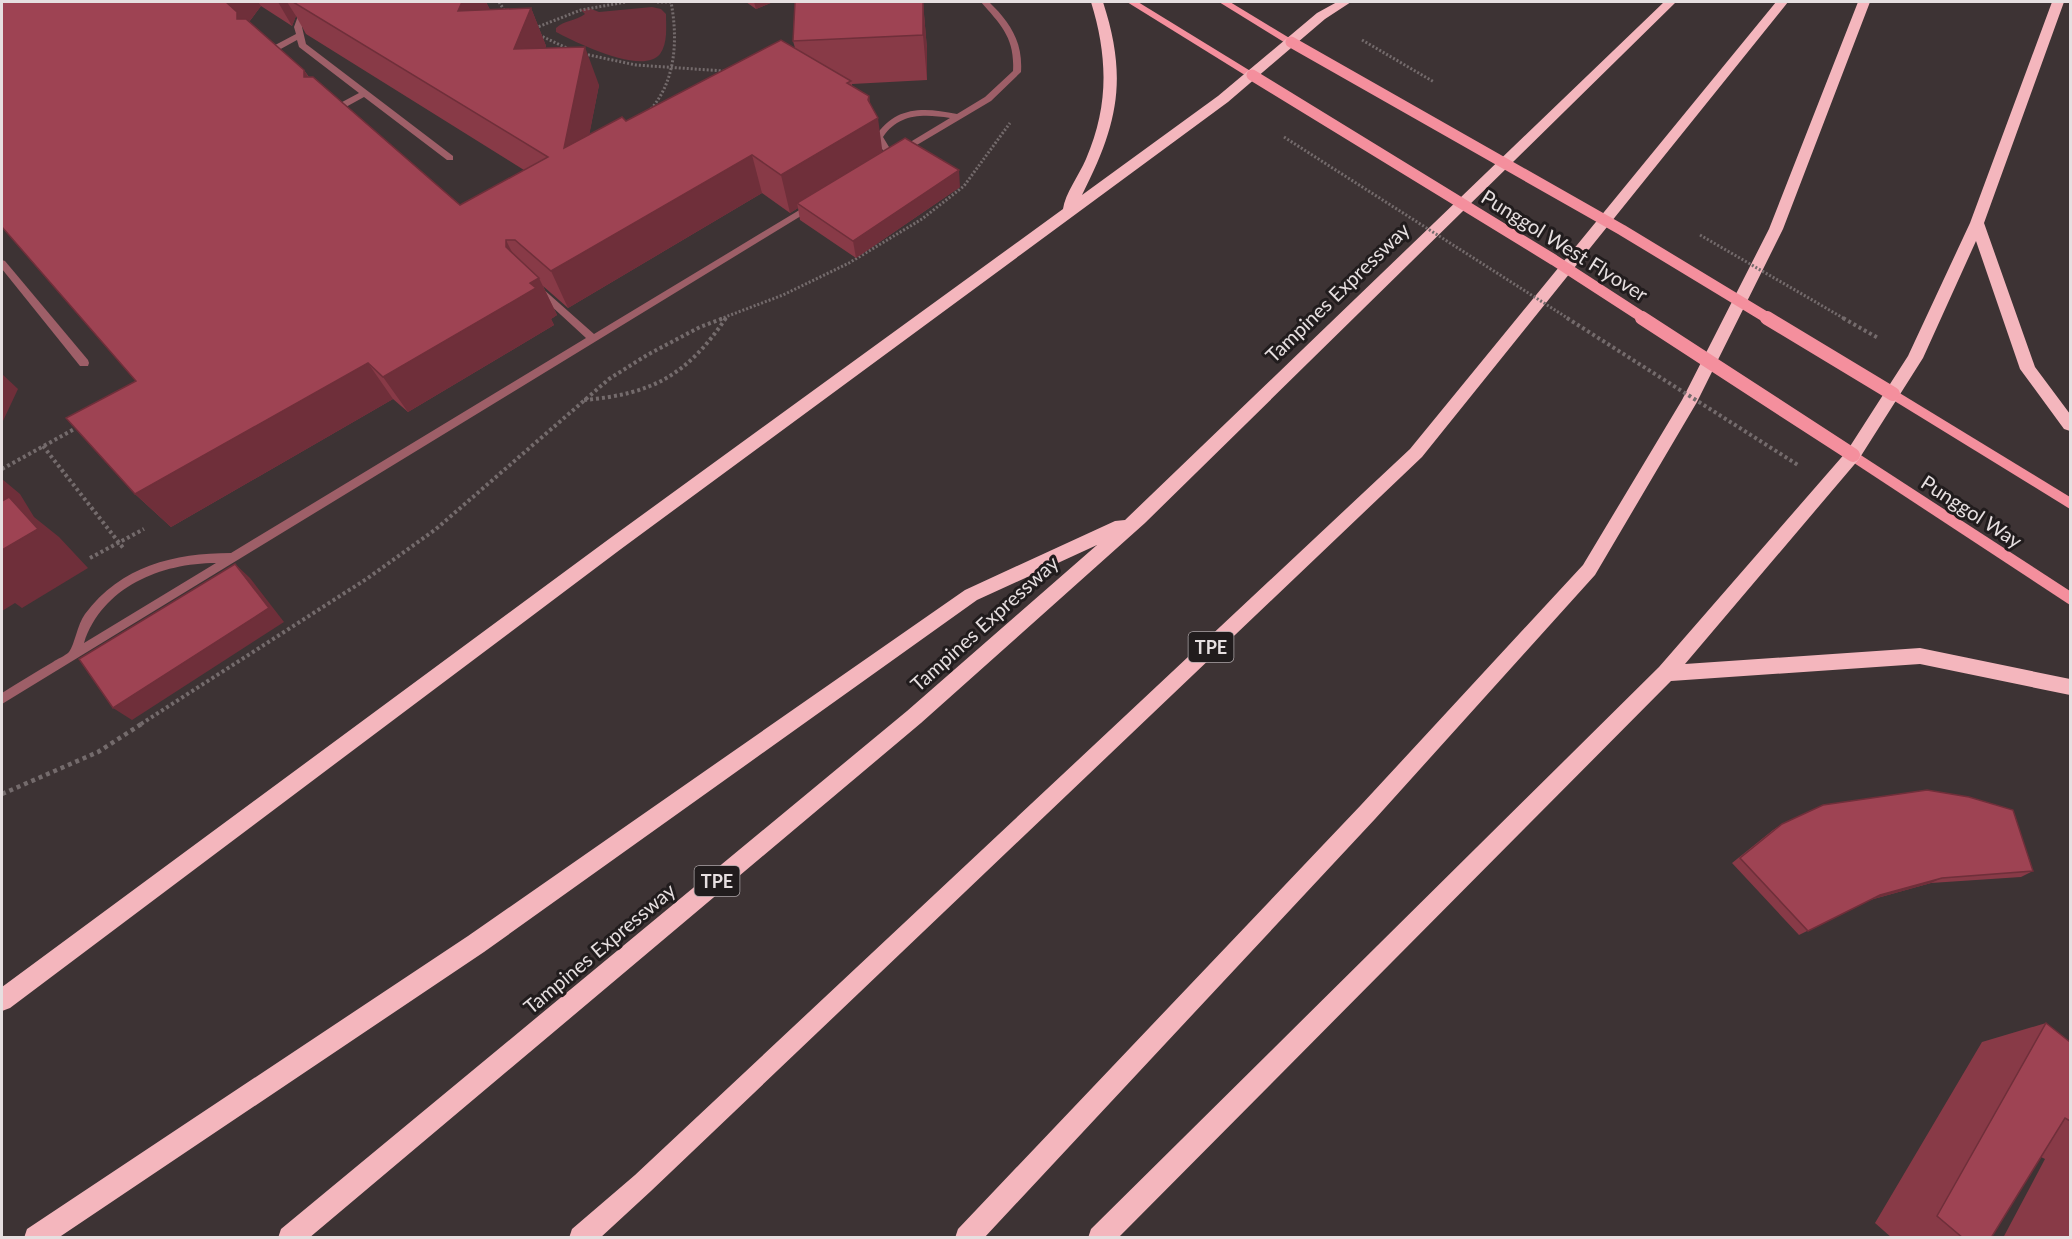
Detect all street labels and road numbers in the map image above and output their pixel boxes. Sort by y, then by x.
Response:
street label: Punggol West Flyover [1477,184,1653,306]
street label: Tampines Expressway [1260,217,1414,367]
street label: Punggol Way [1917,470,2027,553]
street label: Tampines Expressway [905,550,1063,696]
road number: TPE [1188,632,1234,662]
road number: TPE [694,866,740,896]
street label: Tampines Expressway [518,877,680,1018]

